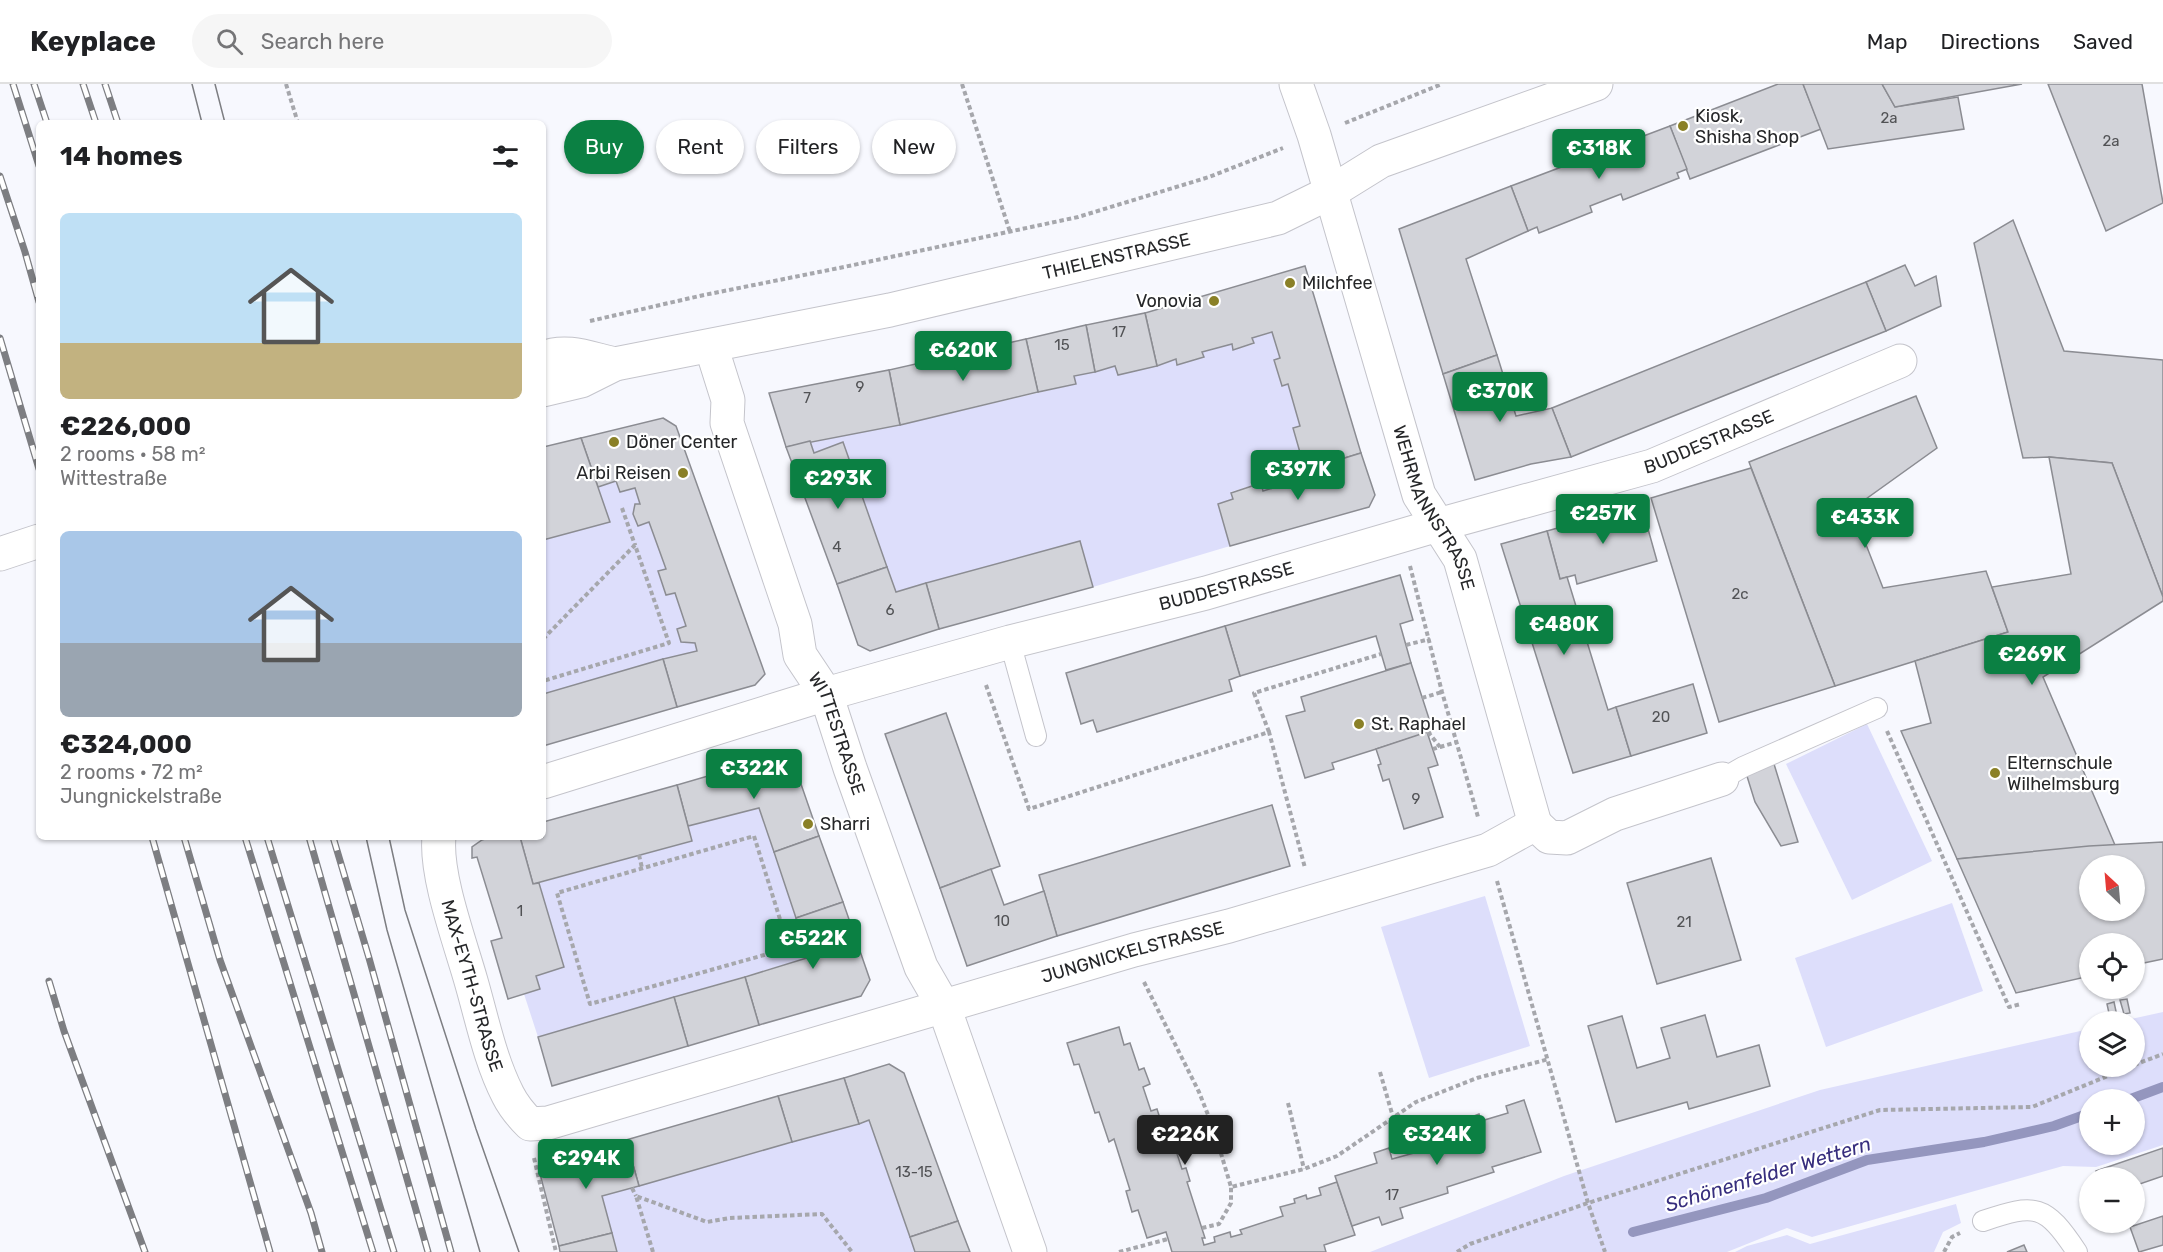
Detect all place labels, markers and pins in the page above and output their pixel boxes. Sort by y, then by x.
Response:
place label: Kiosk, Shisha Shop [1695,105,1799,148]
marker: Kiosk, Shisha Shop [1676,119,1690,133]
pin: €318K [1557,129,1641,180]
place label: Milchfee [1302,272,1373,294]
marker: Milchfee [1283,276,1297,290]
place label: Vonovia [1136,290,1202,312]
marker: Vonovia [1207,294,1221,308]
pin: €620K [921,331,1005,382]
pin: €370K [1458,372,1542,423]
place label: Döner Center [626,431,738,453]
marker: Döner Center [607,435,621,449]
pin: €397K [1256,450,1340,501]
pin: €293K [796,459,880,510]
place label: Arbi Reisen [576,462,671,484]
marker: Arbi Reisen [676,466,690,480]
pin: €257K [1561,494,1645,545]
pin: €433K [1823,498,1907,549]
pin: €480K [1522,605,1606,656]
pin: €269K [1990,635,2074,686]
place label: St. Raphael [1371,713,1466,735]
marker: St. Raphael [1352,717,1366,731]
pin: €322K [712,749,796,800]
place label: Elternschule Wilhelmsburg [2007,752,2120,795]
marker: Elternschule Wilhelmsburg [1988,766,2002,780]
place label: Sharri [820,813,870,835]
marker: Sharri [801,817,815,831]
pin: €522K [771,919,855,970]
pin: €226K [1143,1115,1227,1166]
pin: €324K [1395,1115,1479,1166]
pin: €294K [544,1139,628,1190]

